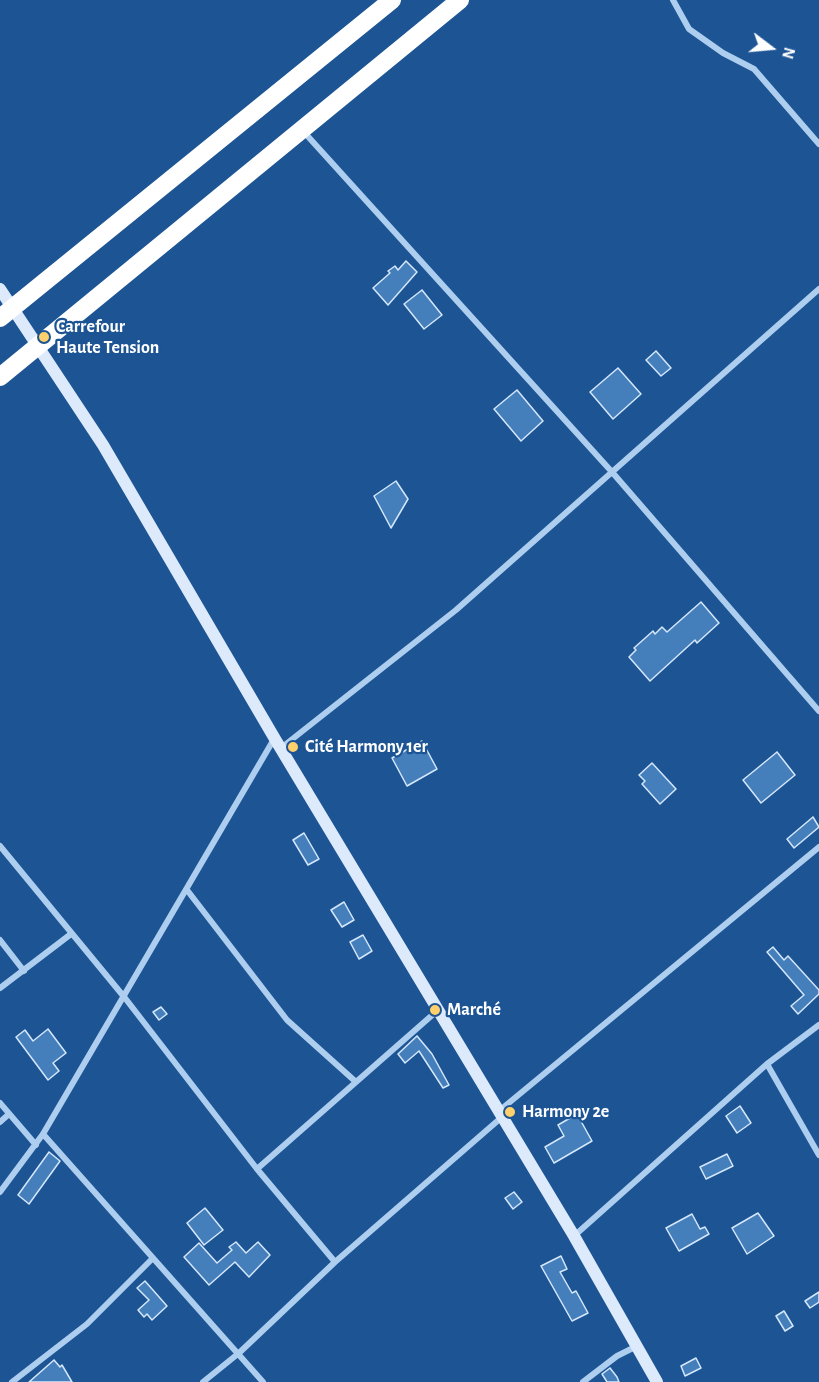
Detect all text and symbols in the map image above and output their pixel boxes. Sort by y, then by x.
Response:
north arrow [741,18,801,78]
text: N [779,45,798,61]
place label: Carrefour Haute Tension [56,316,159,358]
marker: Carrefour Haute Tension [37,330,51,344]
place label: Cité Harmony 1er [305,736,428,758]
marker: Cité Harmony 1er [286,740,300,754]
place label: Marché [447,999,501,1021]
marker: Marché [428,1003,442,1017]
place label: Harmony 2e [522,1101,609,1123]
marker: Harmony 2e [503,1105,517,1119]

